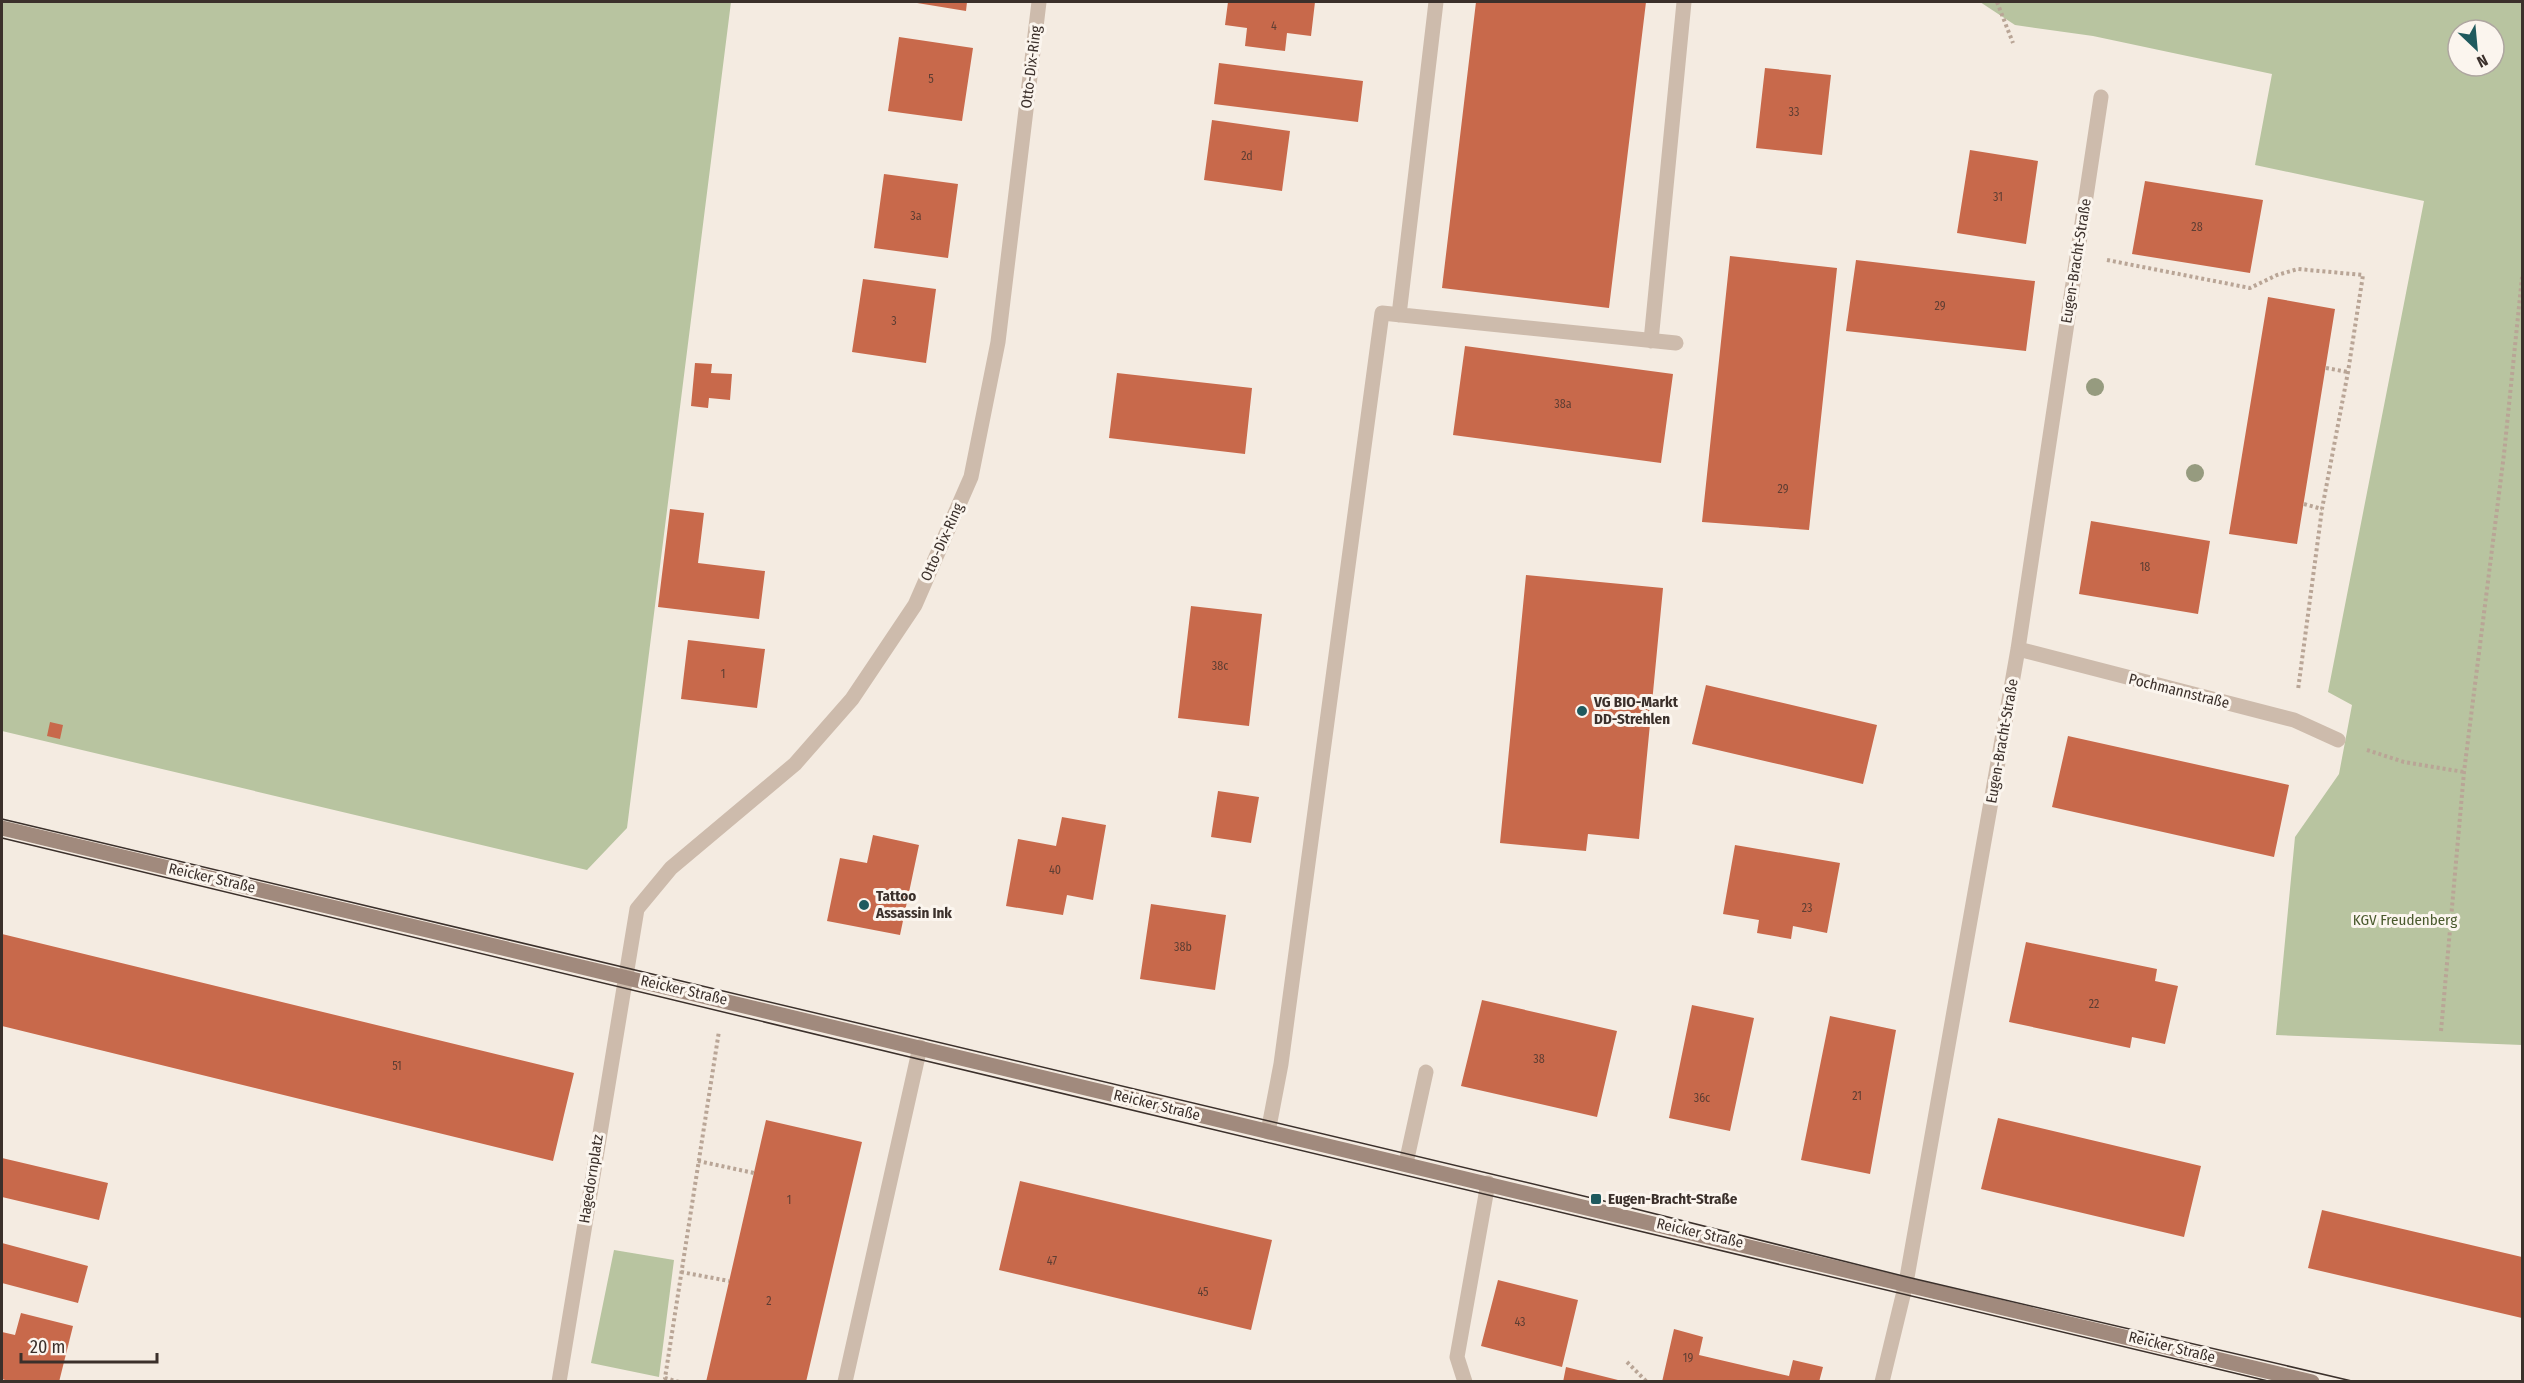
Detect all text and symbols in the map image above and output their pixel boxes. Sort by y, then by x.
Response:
north arrow [2446,18,2506,78]
house number: 4 [1271,19,1277,33]
street label: Otto-Dix-Ring [1017,25,1045,109]
text: N [2474,50,2491,72]
house number: 5 [928,72,934,86]
house number: 33 [1789,105,1799,119]
house number: 2d [1241,149,1253,163]
house number: 31 [1993,190,2003,204]
street label: Eugen-Bracht-Straße [2057,197,2095,325]
house number: 3a [910,209,922,223]
house number: 28 [2191,220,2203,234]
house number: 29 [1934,299,1946,313]
house number: 3 [891,314,897,328]
house number: 38a [1554,397,1572,411]
house number: 29 [1777,482,1789,496]
street label: Otto-Dix-Ring [917,500,967,584]
house number: 18 [2140,560,2150,574]
house number: 38c [1212,659,1228,673]
house number: 1 [721,667,725,681]
street label: Pochmannstraße [2127,670,2231,712]
street label: Eugen-Bracht-Straße [1982,677,2022,805]
place label: VG BIO-Markt DD-Strehlen [1593,693,1679,728]
marker: VG BIO-Markt DD-Strehlen [1575,704,1589,718]
street label: Reicker Straße [167,859,257,897]
house number: 40 [1049,863,1061,877]
place label: Tattoo Assassin Ink [875,887,952,922]
marker: Tattoo Assassin Ink [857,898,871,912]
house number: 23 [1802,901,1812,915]
park label: KGV Freudenberg [2353,911,2457,929]
house number: 38b [1174,940,1192,954]
street label: Reicker Straße [639,971,729,1009]
house number: 22 [2089,997,2099,1011]
house number: 38 [1533,1052,1545,1066]
house number: 51 [392,1059,402,1073]
street label: Reicker Straße [1112,1086,1202,1124]
house number: 21 [1852,1089,1862,1103]
house number: 36c [1694,1091,1710,1105]
street label: Hagedornplatz [575,1133,607,1225]
place label: Eugen-Bracht-Straße [1608,1190,1738,1208]
marker: Eugen-Bracht-Straße [1589,1192,1603,1206]
house number: 1 [787,1193,791,1207]
street label: Reicker Straße [1655,1214,1745,1252]
house number: 47 [1047,1254,1057,1268]
house number: 45 [1197,1285,1209,1299]
house number: 2 [766,1294,772,1308]
house number: 43 [1514,1315,1526,1329]
scale bar [21,1326,158,1364]
street label: Reicker Straße [2127,1328,2217,1366]
text: 20 m [30,1336,65,1358]
house number: 19 [1683,1351,1693,1365]

